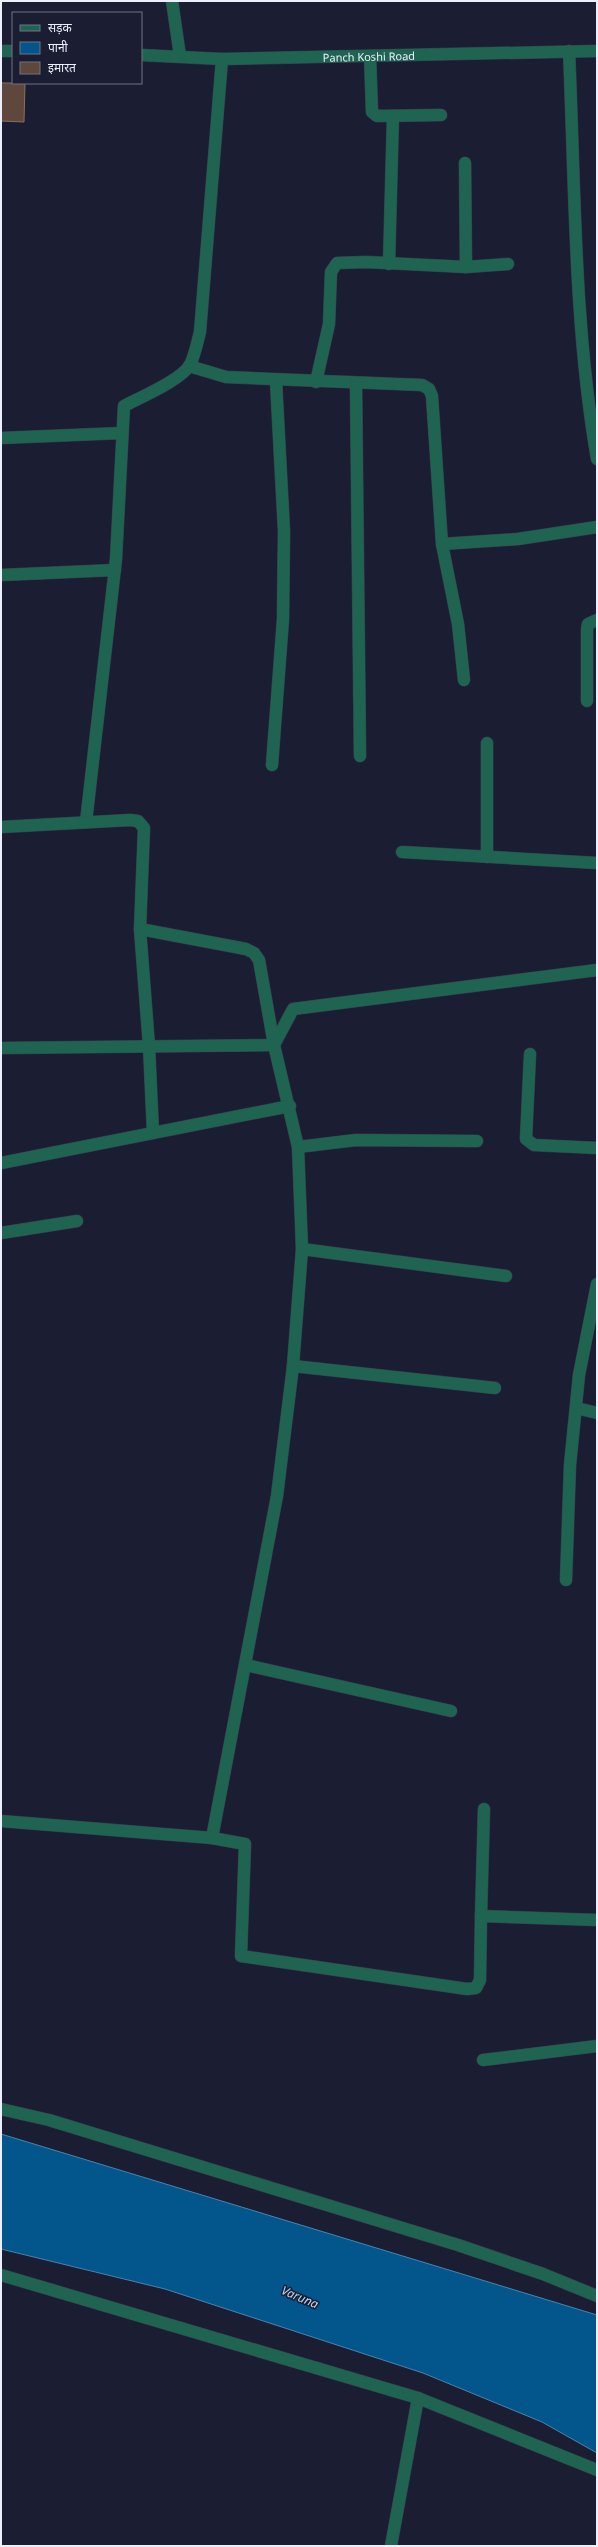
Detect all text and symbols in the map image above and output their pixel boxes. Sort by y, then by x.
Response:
legend [12,12,142,84]
text: सड़क [48,19,73,36]
text: पानी [48,39,69,56]
street label: Panch Koshi Road [323,47,415,64]
text: इमारत [48,59,77,76]
water label: Varuna [279,2282,321,2312]

